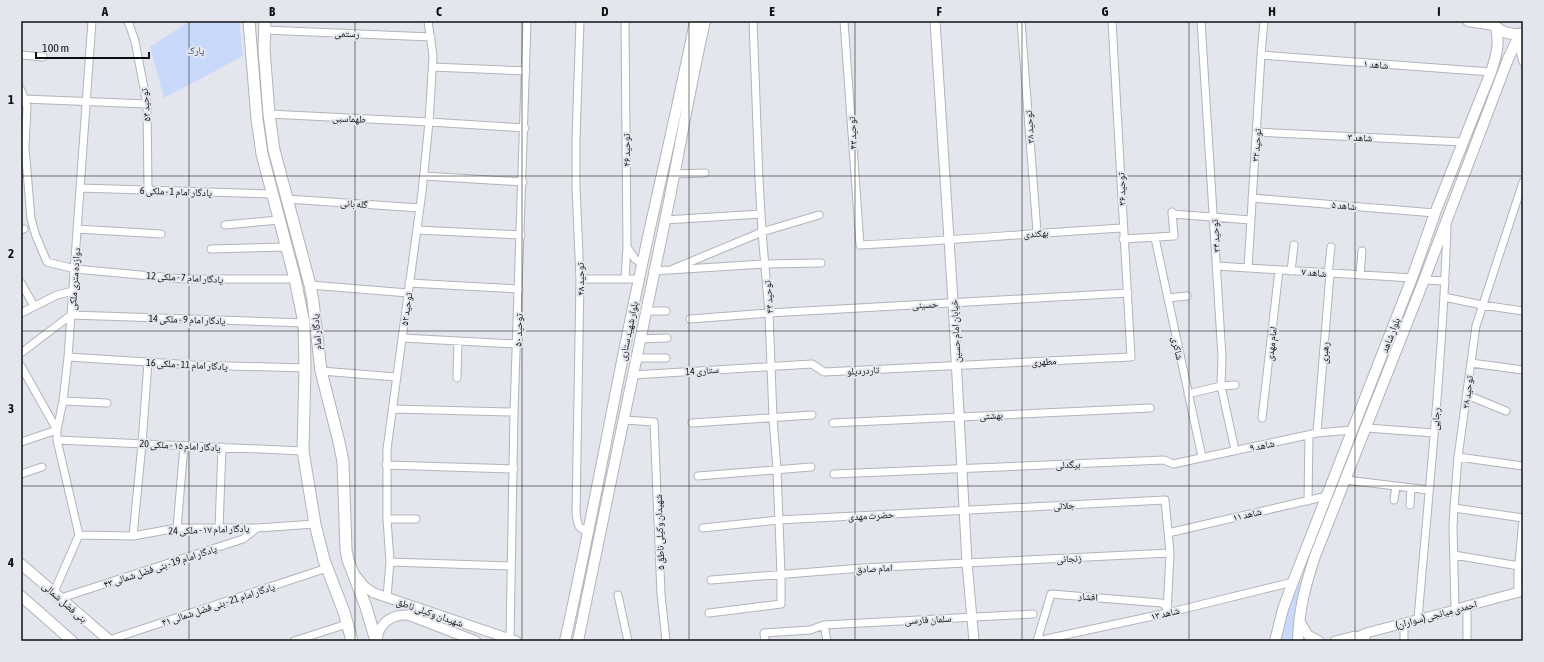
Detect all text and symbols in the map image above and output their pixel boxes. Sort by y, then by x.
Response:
text: A [101,4,109,19]
text: B [269,4,276,19]
text: C [436,4,442,19]
text: D [601,4,609,19]
text: E [769,4,775,19]
text: F [936,4,942,19]
text: G [1102,4,1109,19]
text: H [1268,4,1276,19]
text: I [1437,4,1441,19]
street label: رستمی [334,28,360,40]
scale bar [36,34,149,60]
text: 100 m [42,41,69,55]
park label: پارک [187,45,205,57]
street label: شاهد ۱ [1363,58,1389,71]
street label: توحید ۵۴ [139,88,153,122]
text: 1 [8,92,14,107]
street label: توحید ۳۸ [1023,110,1036,144]
street label: طهماسبی [332,112,366,126]
street label: توحید ۴۲ [846,116,859,150]
street label: توحید ۳۲ [1250,128,1263,162]
street label: شاهد ۳ [1347,131,1373,144]
street label: توحید ۴۶ [621,133,632,167]
street label: توحید ۳۶ [1115,172,1128,206]
street label: یادگار امام 1 - ملکی 6 [140,185,212,200]
street label: گله بانی [340,197,369,211]
street label: شاهد ۵ [1331,199,1357,212]
street label: توحید ۳۴ [1209,219,1222,253]
street label: بهکندی [1023,227,1049,241]
text: 2 [8,246,14,261]
street label: دوازده متری ملکی [67,247,83,311]
street label: توحید ۴۸ [575,262,586,296]
street label: شاهد ۷ [1301,266,1327,279]
street label: یادگار امام 7 - ملکی 12 [146,270,224,287]
street label: توحید ۴۴ [762,280,776,314]
street label: توحید ۵۲ [399,292,414,326]
street label: حسینی [912,298,939,312]
street label: خیابان امام حسین [948,298,965,363]
street label: بلوار شهید ستاری [617,300,641,362]
street label: یادگار امام 9 - ملکی 14 [148,313,226,328]
street label: یادگار امام [309,313,326,351]
street label: توحید ۵۰ [512,313,525,347]
street label: بلوار شاهد [1379,316,1403,354]
street label: امام مهدی [1264,326,1281,362]
street label: شاکری [1169,335,1185,361]
street label: رهبری [1318,342,1332,365]
street label: مطهری [1031,355,1057,369]
street label: یادگار امام 11 - ملکی 16 [146,357,228,374]
street label: ستاری 14 [685,364,720,378]
street label: تاردردیلو [846,364,880,377]
street label: توحید ۲۸ [1460,375,1475,409]
text: 3 [8,401,14,416]
street label: رجایی [1429,407,1443,431]
street label: بهشتی [979,409,1003,423]
street label: یادگار امام ۱۵ - ملکی 20 [139,438,221,455]
street label: شاهد ۹ [1249,438,1276,453]
street label: بیگدلی [1055,459,1081,471]
street label: شهیدان وکیلی ناطق ۵ [653,494,667,570]
street label: جلالی [1053,499,1076,513]
street label: شاهد ۱۱ [1232,506,1263,523]
street label: حضرت مهدی [847,509,895,523]
street label: یادگار امام ۱۷ - ملکی 24 [168,523,250,538]
street label: یادگار امام 19 - بنی فضل شمالی ۴۳ [102,543,219,592]
street label: زنجانی [1056,552,1082,566]
text: 4 [7,555,14,570]
street label: امام صادق [855,562,893,577]
street label: بنی فضل شمالی [39,580,89,626]
street label: یادگار امام 21 - بنی فضل شمالی ۴۱ [160,581,277,630]
street label: افشار [1077,590,1098,603]
street label: شهیدان وکیلی ناطق [395,596,465,630]
street label: احمدی میانجی (سواران) [1394,598,1478,632]
street label: شاهد ۱۳ [1150,605,1181,622]
street label: سلمان فارسی [904,613,952,627]

